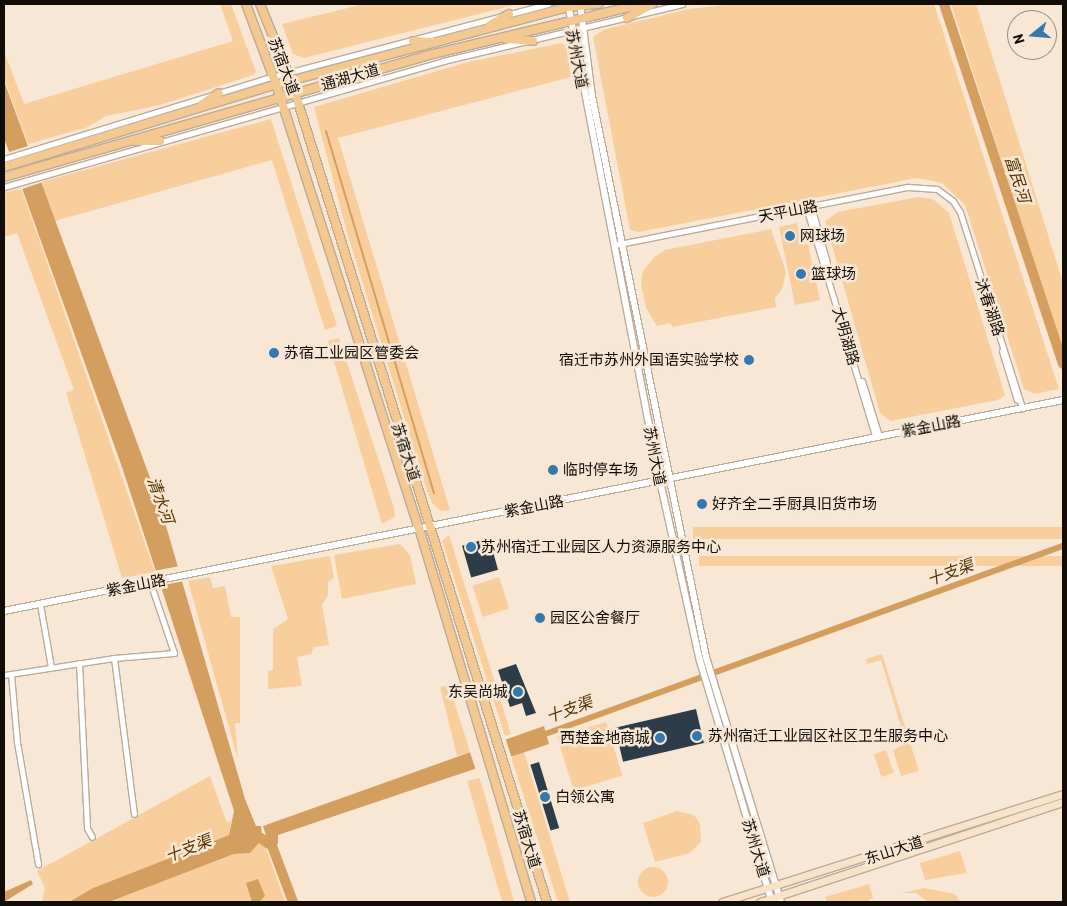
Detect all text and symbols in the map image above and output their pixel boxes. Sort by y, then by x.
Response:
north arrow [1007,10,1057,60]
street label: 苏州大道 [562,28,592,90]
text: N [1009,32,1028,46]
street label: 苏宿大道 [265,35,303,97]
street label: 通湖大道 [319,60,381,94]
water label: 富民河 [1001,153,1035,205]
street label: 天平山路 [757,196,819,226]
place label: 网球场 [800,227,845,245]
marker: 网球场 [784,230,796,242]
place label: 篮球场 [811,265,856,283]
marker: 篮球场 [795,268,807,280]
street label: 沐春湖路 [972,276,1008,338]
street label: 大明湖路 [829,305,863,367]
place label: 苏宿工业园区管委会 [284,344,419,362]
marker: 苏宿工业园区管委会 [268,347,280,359]
place label: 宿迁市苏州外国语实验学校 [559,351,739,369]
marker: 宿迁市苏州外国语实验学校 [743,354,755,366]
street label: 紫金山路 [900,411,962,441]
street label: 苏宿大道 [388,421,424,483]
street label: 苏州大道 [640,425,670,487]
place label: 临时停车场 [563,461,638,479]
marker: 临时停车场 [547,464,559,476]
water label: 清水河 [144,474,178,526]
street label: 紫金山路 [503,491,565,521]
place label: 好齐全二手厨具旧货市场 [712,495,877,513]
marker: 好齐全二手厨具旧货市场 [696,498,708,510]
place label: 苏州宿迁工业园区人力资源服务中心 [481,538,721,556]
marker: 苏州宿迁工业园区人力资源服务中心 [465,541,477,553]
water label: 十支渠 [924,555,976,589]
street label: 紫金山路 [105,570,167,600]
place label: 园区公舍餐厅 [550,609,640,627]
marker: 园区公舍餐厅 [534,612,546,624]
place label: 东吴尚城 [448,683,508,701]
marker: 东吴尚城 [512,686,524,698]
water label: 十支渠 [543,692,595,726]
place label: 苏州宿迁工业园区社区卫生服务中心 [708,727,948,745]
place label: 西楚金地商城 [560,729,650,747]
marker: 苏州宿迁工业园区社区卫生服务中心 [690,729,704,743]
marker: 西楚金地商城 [654,732,666,744]
place label: 白领公寓 [555,788,615,806]
marker: 白领公寓 [539,791,551,803]
street label: 苏宿大道 [510,808,544,870]
street label: 苏州大道 [739,817,773,879]
water label: 十支渠 [162,830,214,866]
street label: 东山大道 [863,832,925,868]

